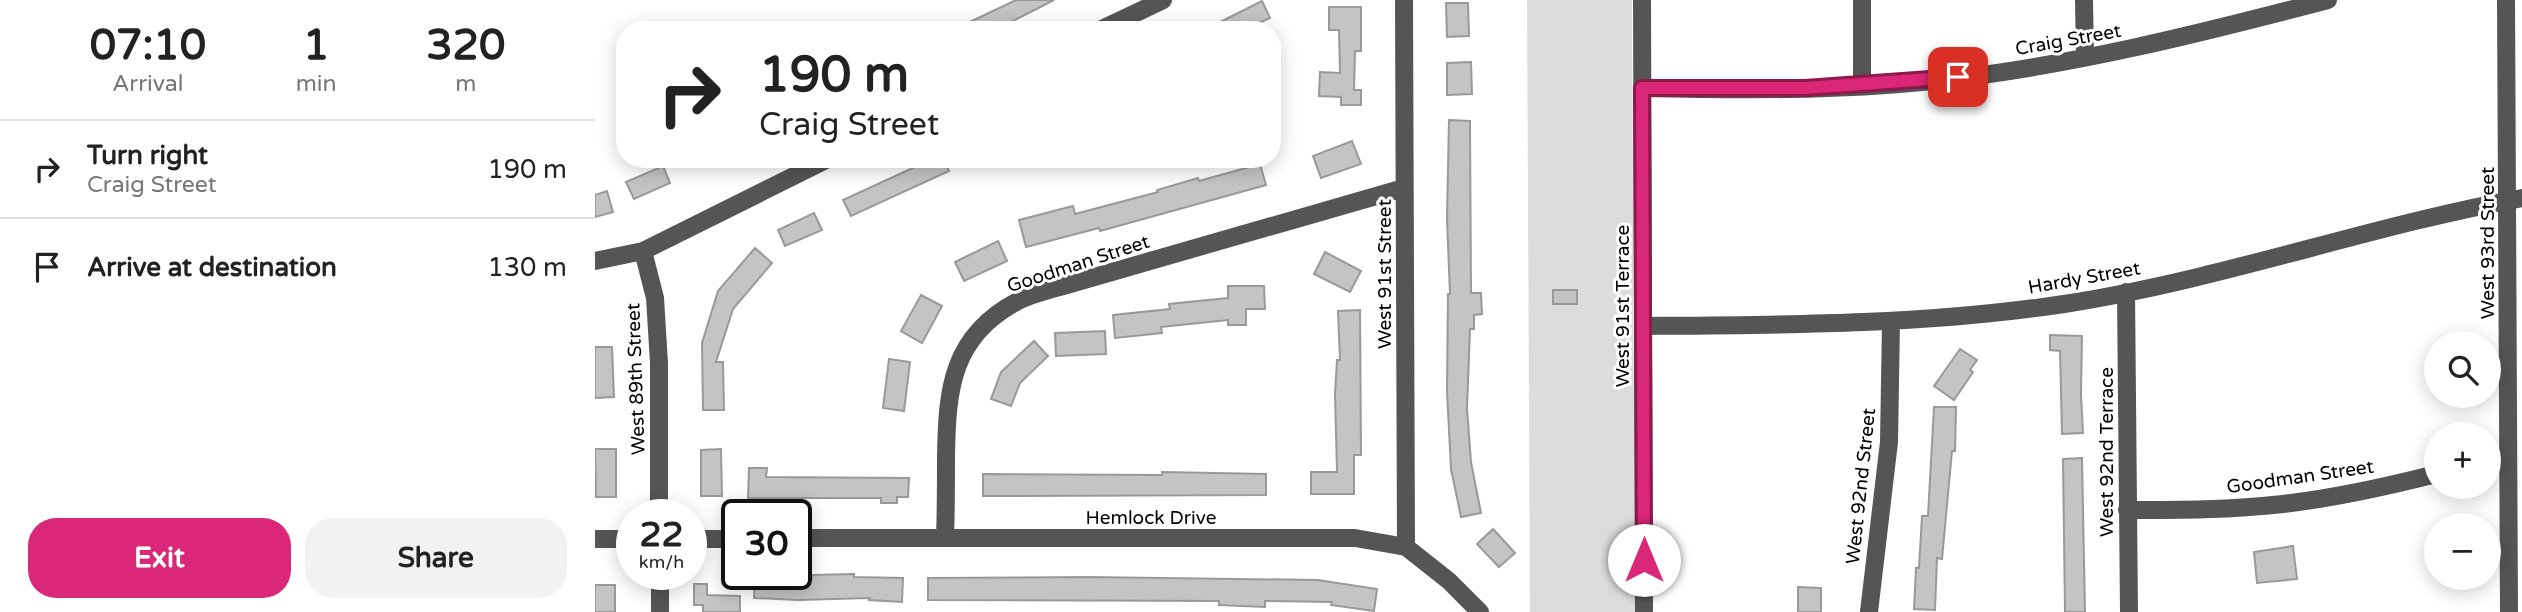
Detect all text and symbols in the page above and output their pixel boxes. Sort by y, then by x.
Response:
text: 07:10 [90,20,206,71]
text: 1 [303,20,329,71]
text: 320 [426,20,505,71]
street label: Craig Street [2014,20,2123,60]
text: 190 m [759,46,909,105]
pin [1928,47,1988,107]
icon: right [644,49,735,140]
icon: arrive [1939,58,1977,96]
text: Arrival [112,70,183,98]
text: min [296,70,337,98]
text: m [455,70,476,98]
text: Craig Street [759,106,939,144]
text: Turn right [87,140,208,171]
icon: right [28,150,66,188]
text: 190 m [487,154,567,185]
street label: West 93rd Street [2477,167,2499,319]
text: Craig Street [87,171,217,199]
street label: West 91st Street [1374,199,1396,349]
street label: West 91st Terrace [1612,225,1634,387]
street label: Goodman Street [1004,231,1152,297]
icon: arrive [28,248,66,286]
text: Arrive at destination [87,252,337,283]
text: 130 m [487,252,567,283]
street label: Hardy Street [2026,257,2142,299]
street label: West 89th Street [622,302,650,455]
map controls [2424,331,2501,590]
button: search [2424,331,2501,408]
street label: West 92nd Terrace [2096,367,2118,537]
street label: West 92nd Street [1842,407,1880,565]
button: + [2424,422,2501,499]
street label: Goodman Street [2225,456,2375,498]
speed limit sign: 30 [721,499,812,590]
street label: Hemlock Drive [1086,507,1216,529]
button: − [2424,513,2501,590]
text: 22 [640,514,683,556]
button: Exit [28,518,291,598]
button: Share [305,518,567,598]
position arrow [1607,523,1681,597]
text: km/h [639,551,684,573]

